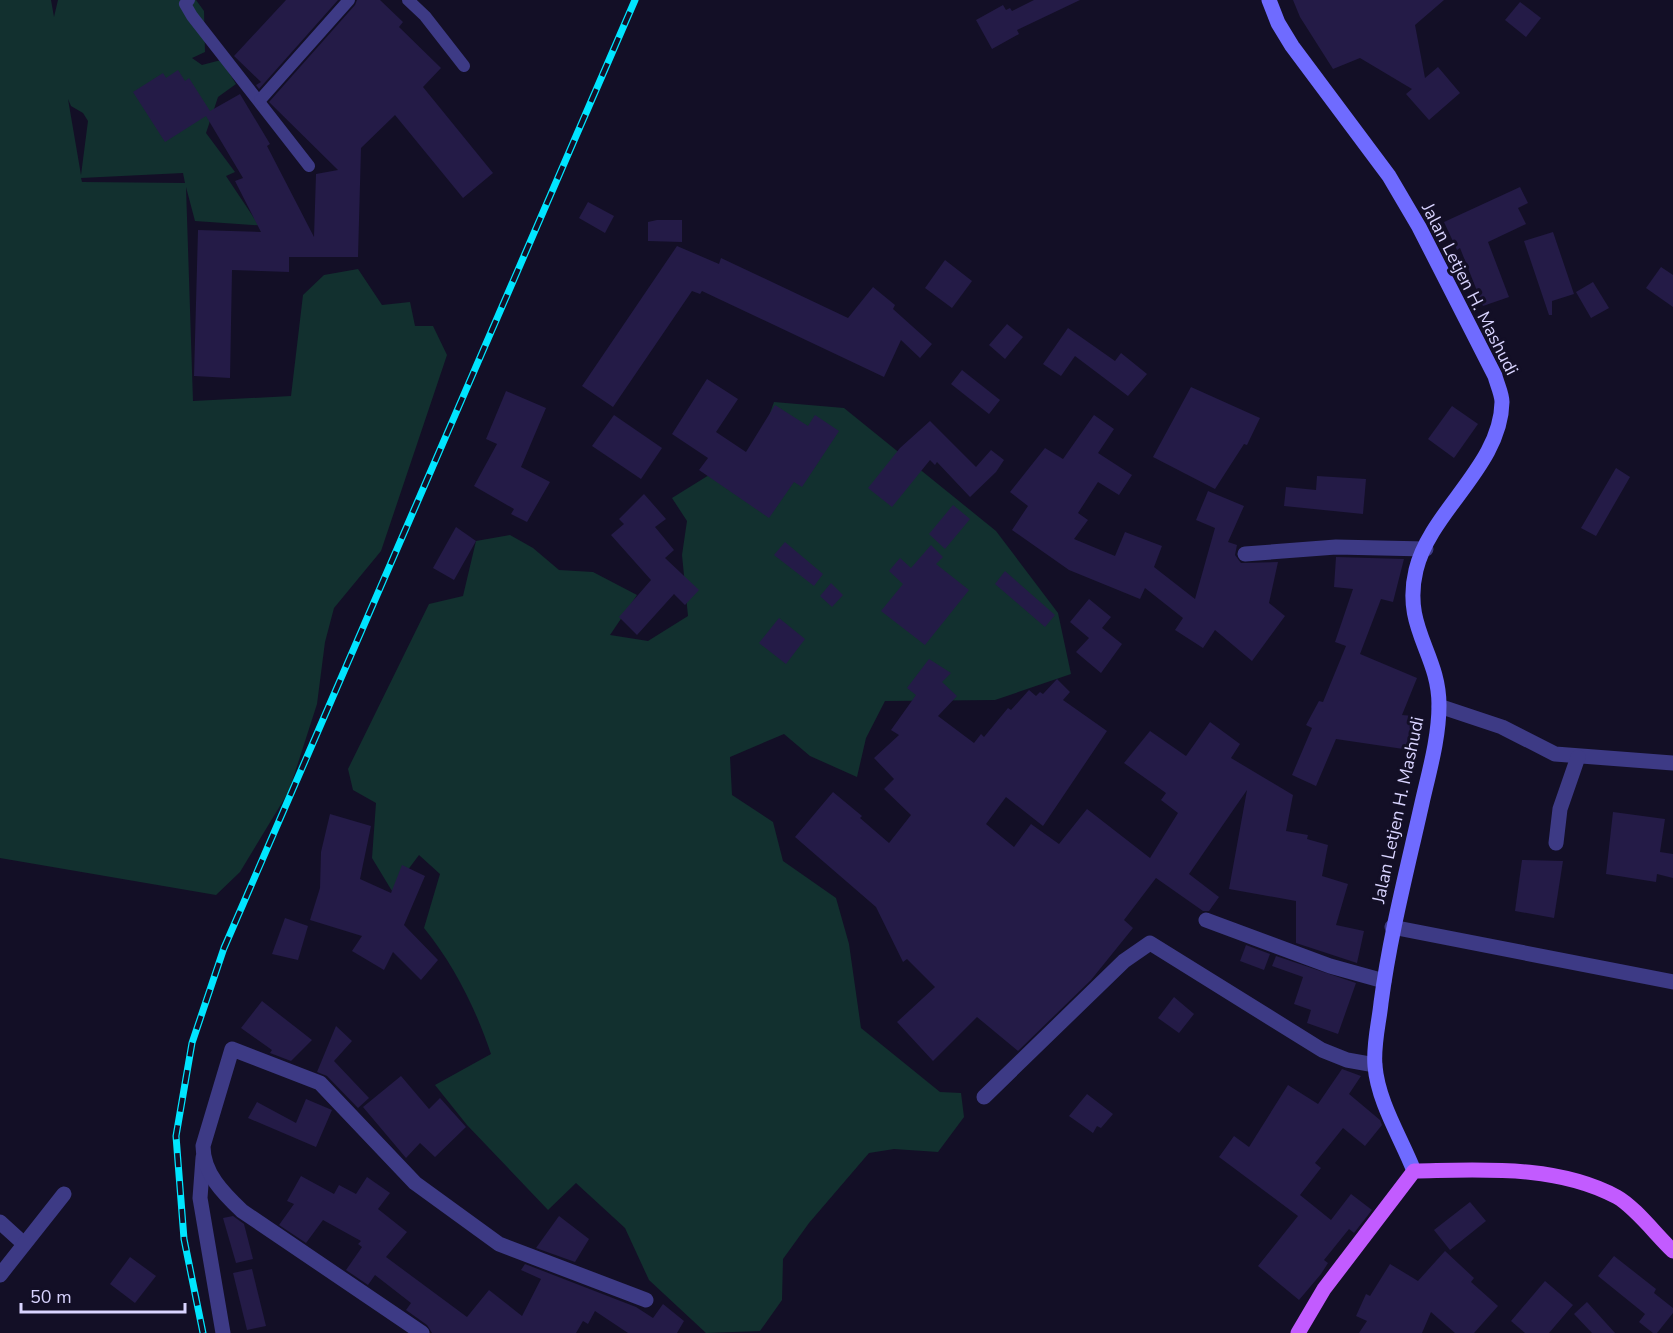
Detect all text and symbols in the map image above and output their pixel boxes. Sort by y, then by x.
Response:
street label: Jalan Letjen H. Mashudi [1416,198,1524,379]
street label: Jalan Letjen H. Mashudi [1366,714,1430,907]
scale bar [21,1276,184,1314]
text: 50 m [30,1285,72,1309]

